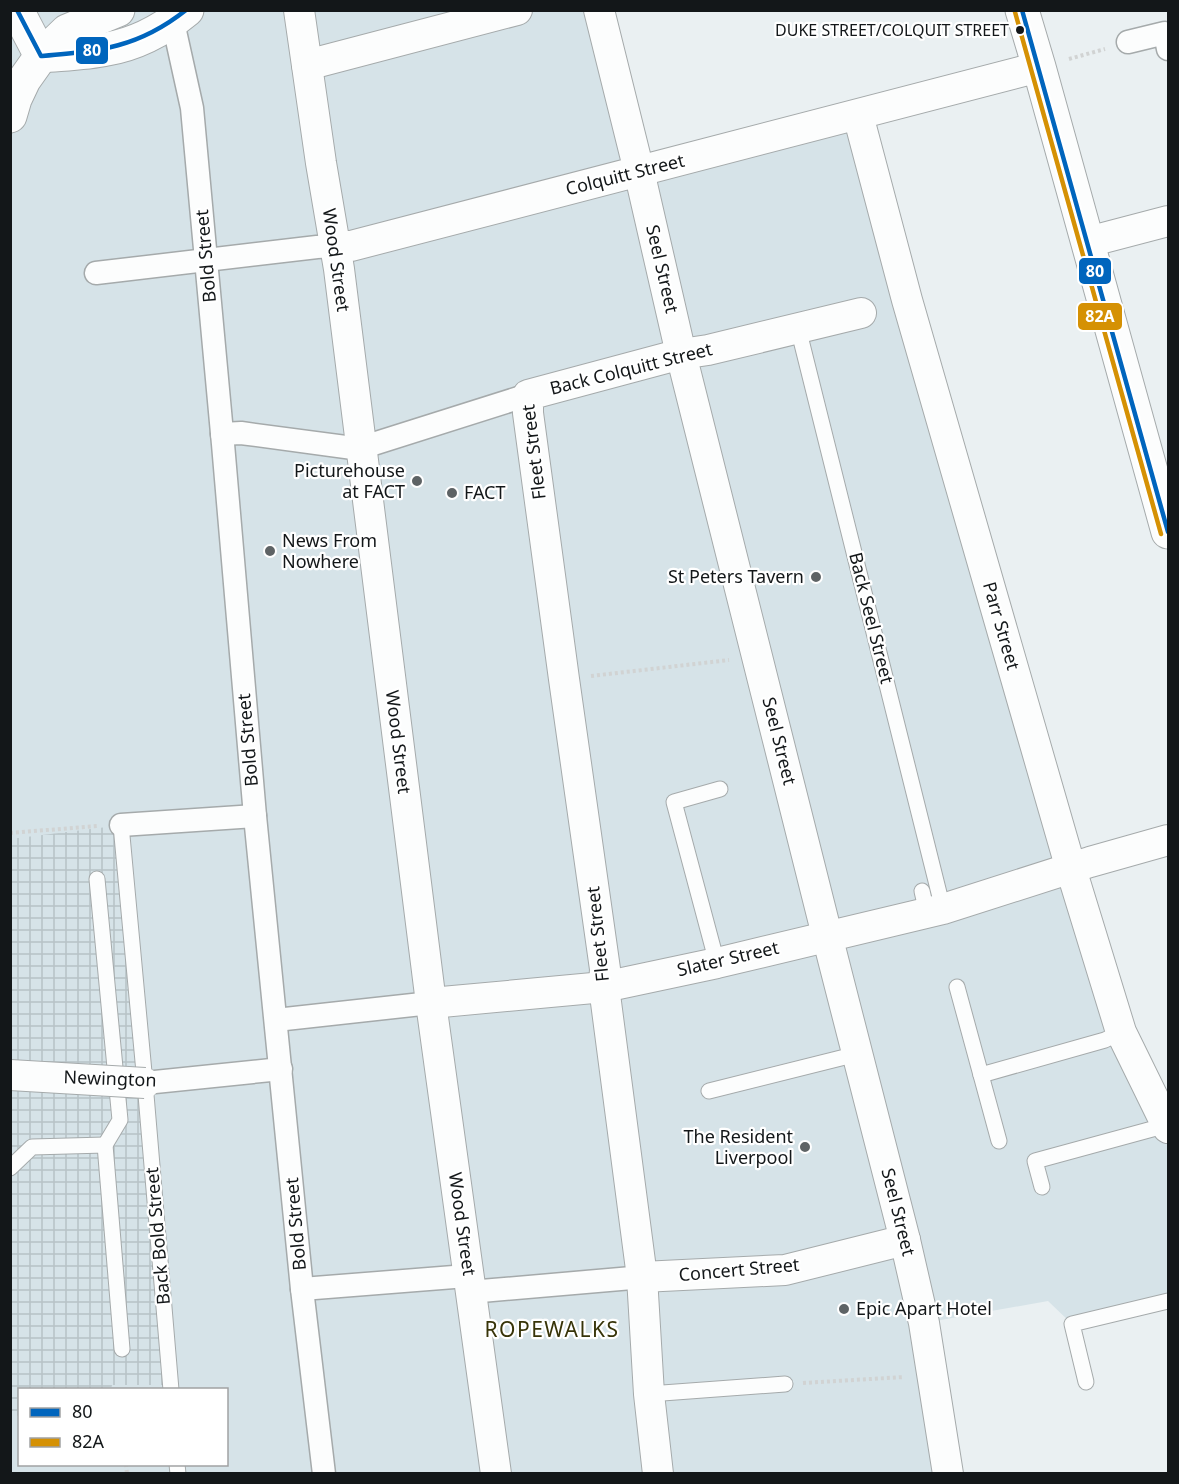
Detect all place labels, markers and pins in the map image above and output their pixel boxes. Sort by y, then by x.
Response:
place label: DUKE STREET/COLQUIT STREET [775,19,1009,41]
marker: DUKE STREET/COLQUIT STREET [1014,24,1026,36]
place label: Picturehouse at FACT [294,458,405,503]
marker: Picturehouse at FACT [410,474,424,488]
place label: FACT [464,480,506,504]
marker: FACT [445,486,459,500]
place label: News From Nowhere [282,528,377,573]
marker: News From Nowhere [263,544,277,558]
place label: St Peters Tavern [668,564,804,588]
marker: St Peters Tavern [809,570,823,584]
place label: The Resident Liverpool [684,1124,794,1169]
marker: The Resident Liverpool [798,1140,812,1154]
place label: Epic Apart Hotel [856,1296,992,1320]
marker: Epic Apart Hotel [837,1302,851,1316]

